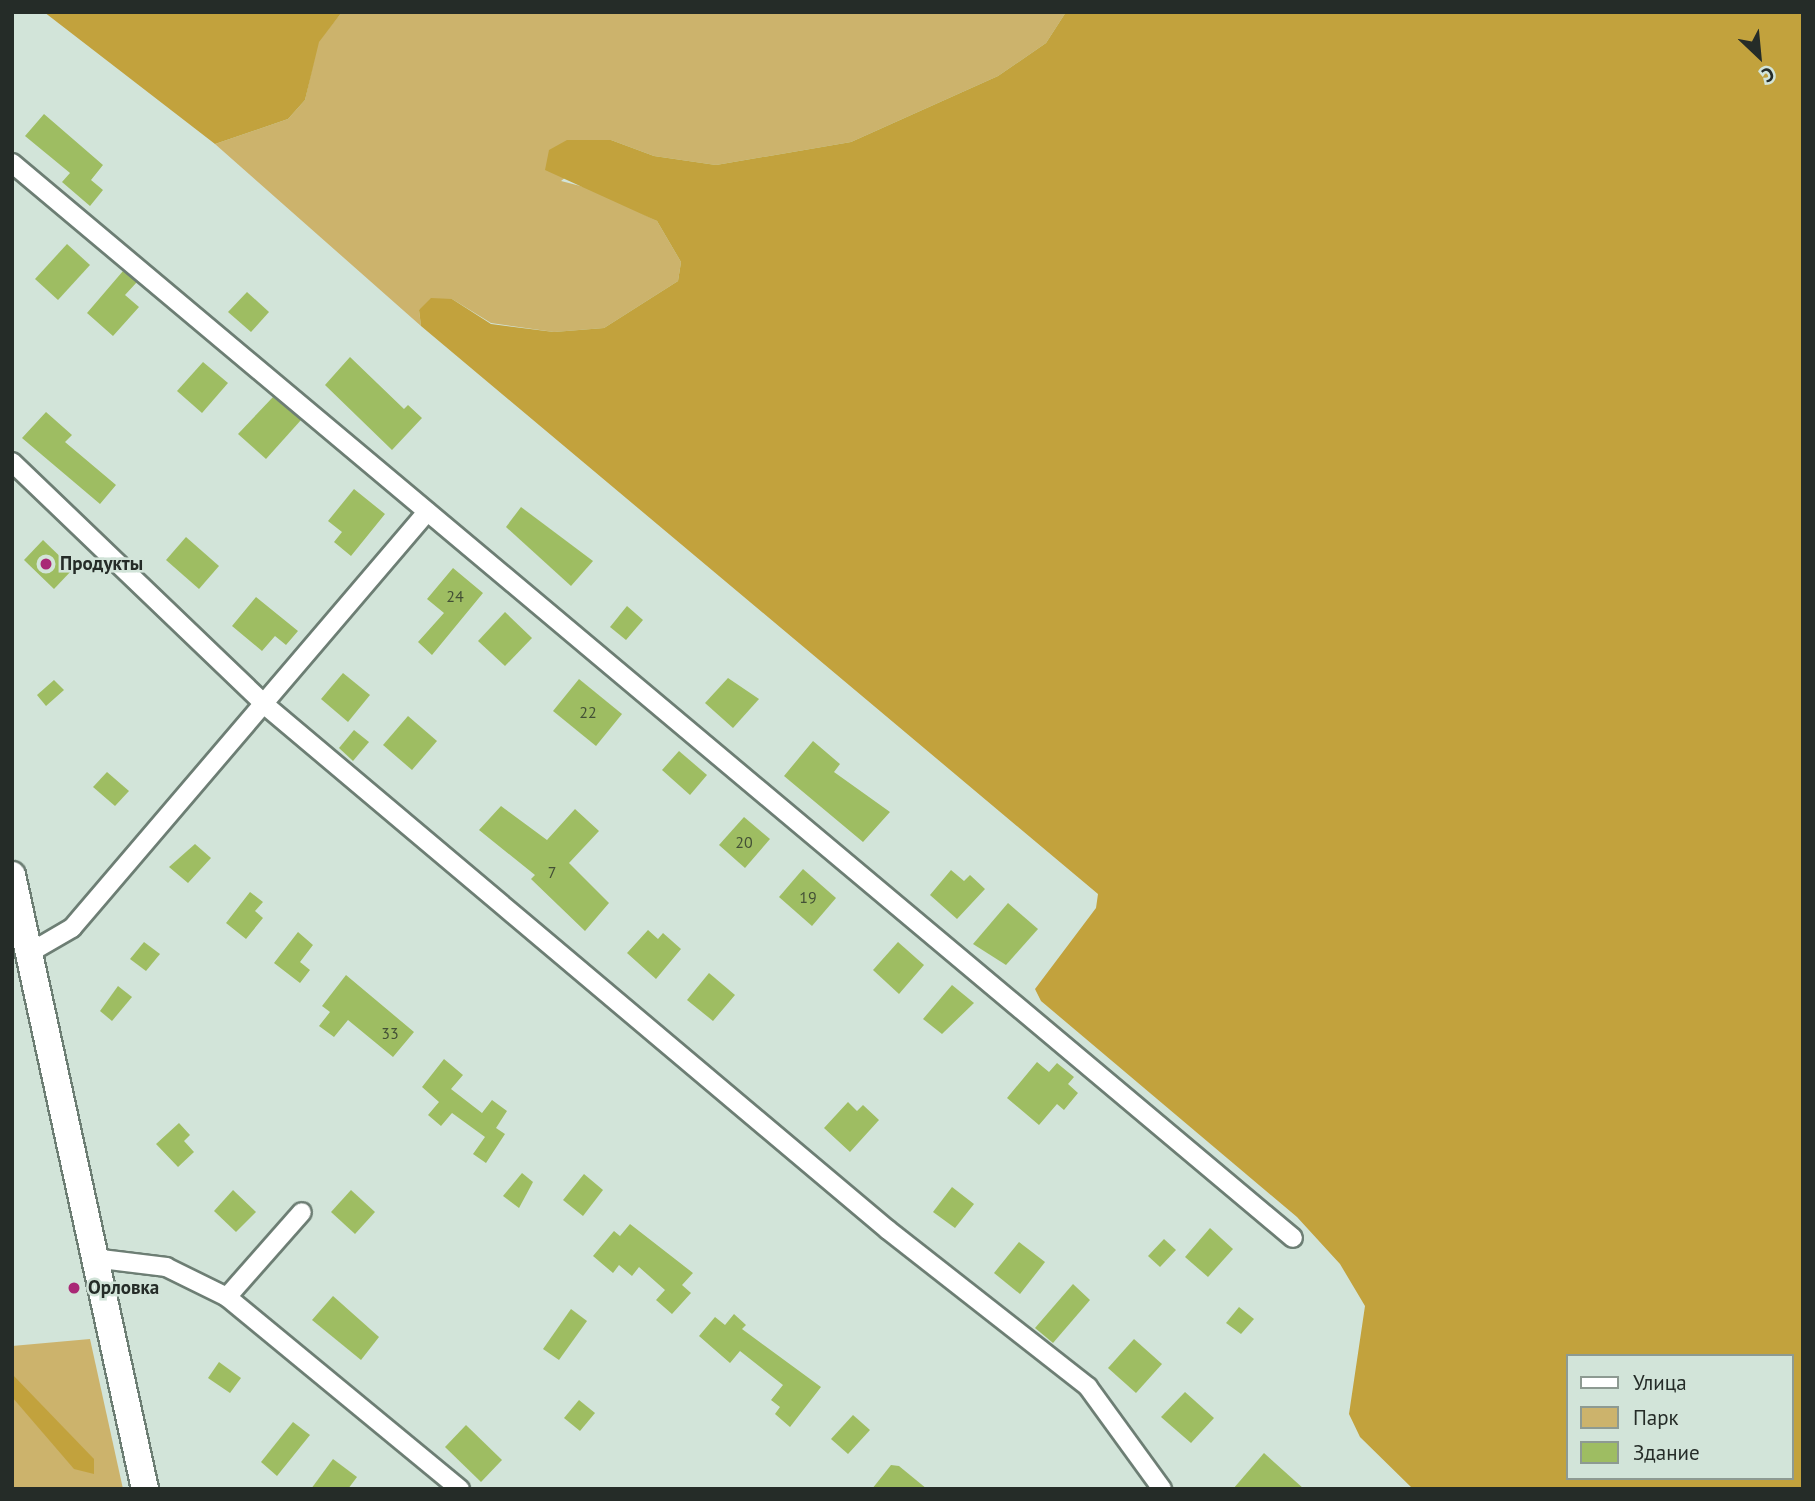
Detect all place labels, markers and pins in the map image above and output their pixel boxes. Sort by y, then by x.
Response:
place label: Продукты [60,553,143,575]
marker: Продукты [38,556,54,572]
place label: Орловка [88,1277,159,1299]
marker: Орловка [66,1280,82,1296]

